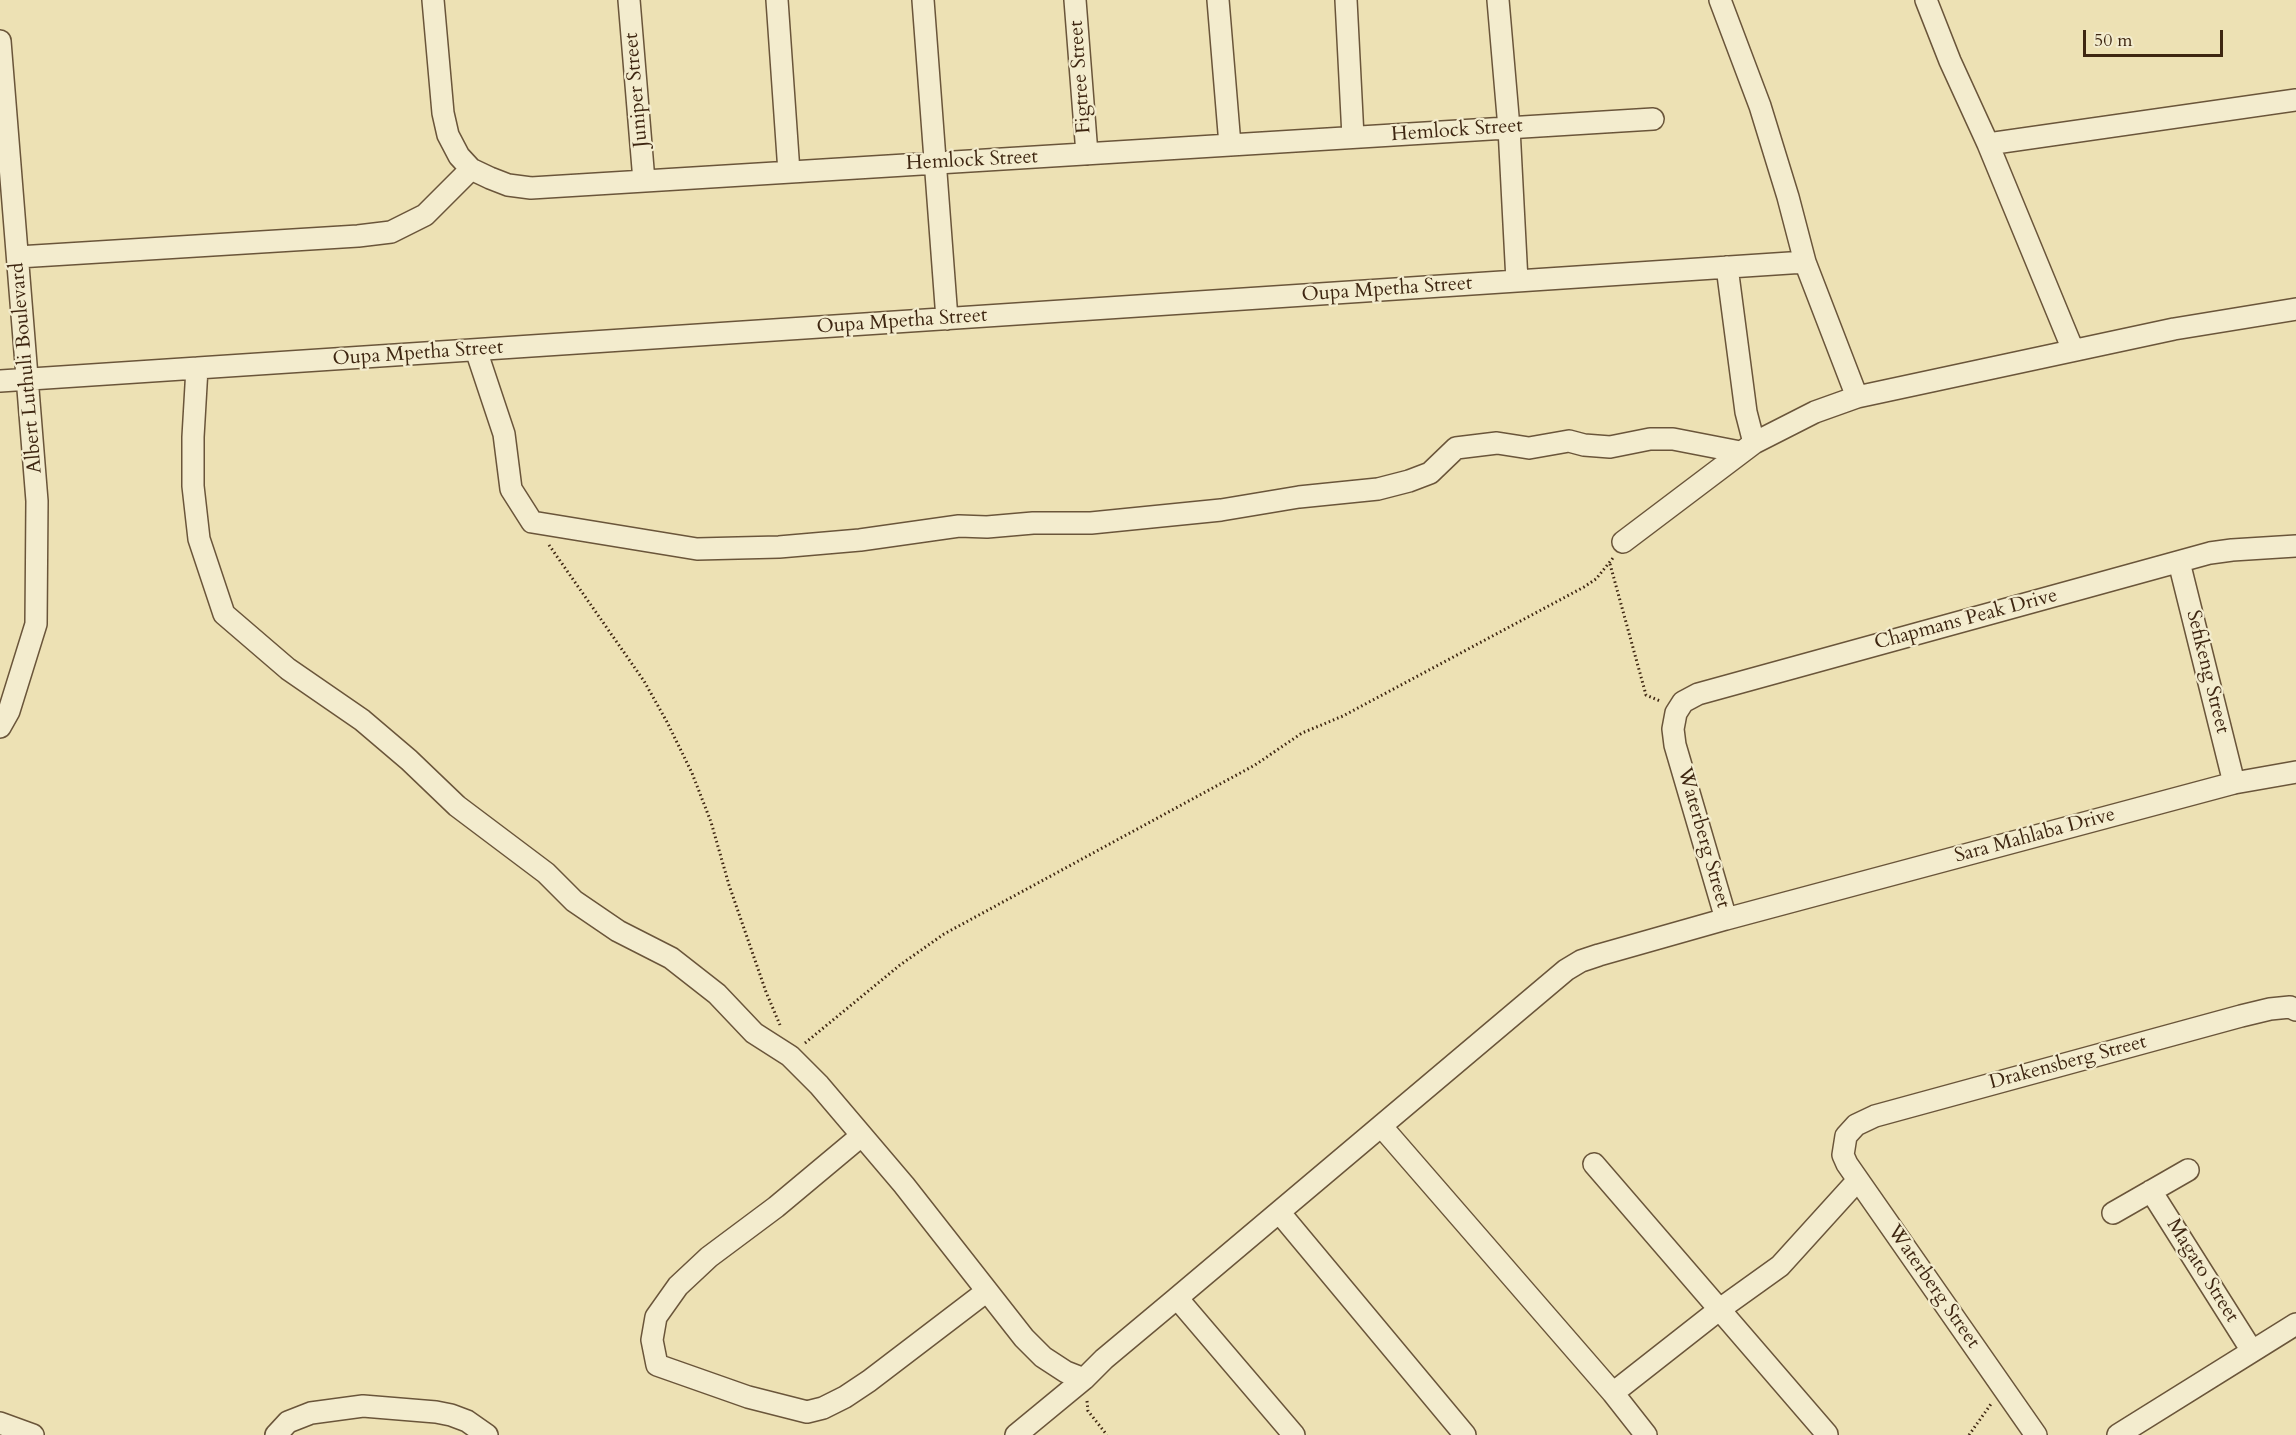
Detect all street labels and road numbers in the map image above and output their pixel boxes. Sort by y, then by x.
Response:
street label: Figtree Street [1065,20,1097,134]
street label: Juniper Street [620,32,654,148]
street label: Hemlock Street [1390,114,1524,148]
street label: Hemlock Street [906,146,1038,176]
street label: Albert Luthuli Boulevard [6,261,48,475]
street label: Oupa Mpetha Street [1301,272,1473,308]
street label: Oupa Mpetha Street [816,304,988,340]
street label: Oupa Mpetha Street [332,336,504,372]
street label: Chapmans Peak Drive [1872,584,2060,656]
street label: Sefikeng Street [2180,608,2234,736]
street label: Waterberg Street [1671,765,1735,911]
street label: Sara Mahlaba Drive [1952,803,2118,869]
street label: Drakensberg Street [1987,1030,2149,1096]
street label: Magato Street [2161,1215,2243,1327]
street label: Waterberg Street [1882,1221,1984,1353]

